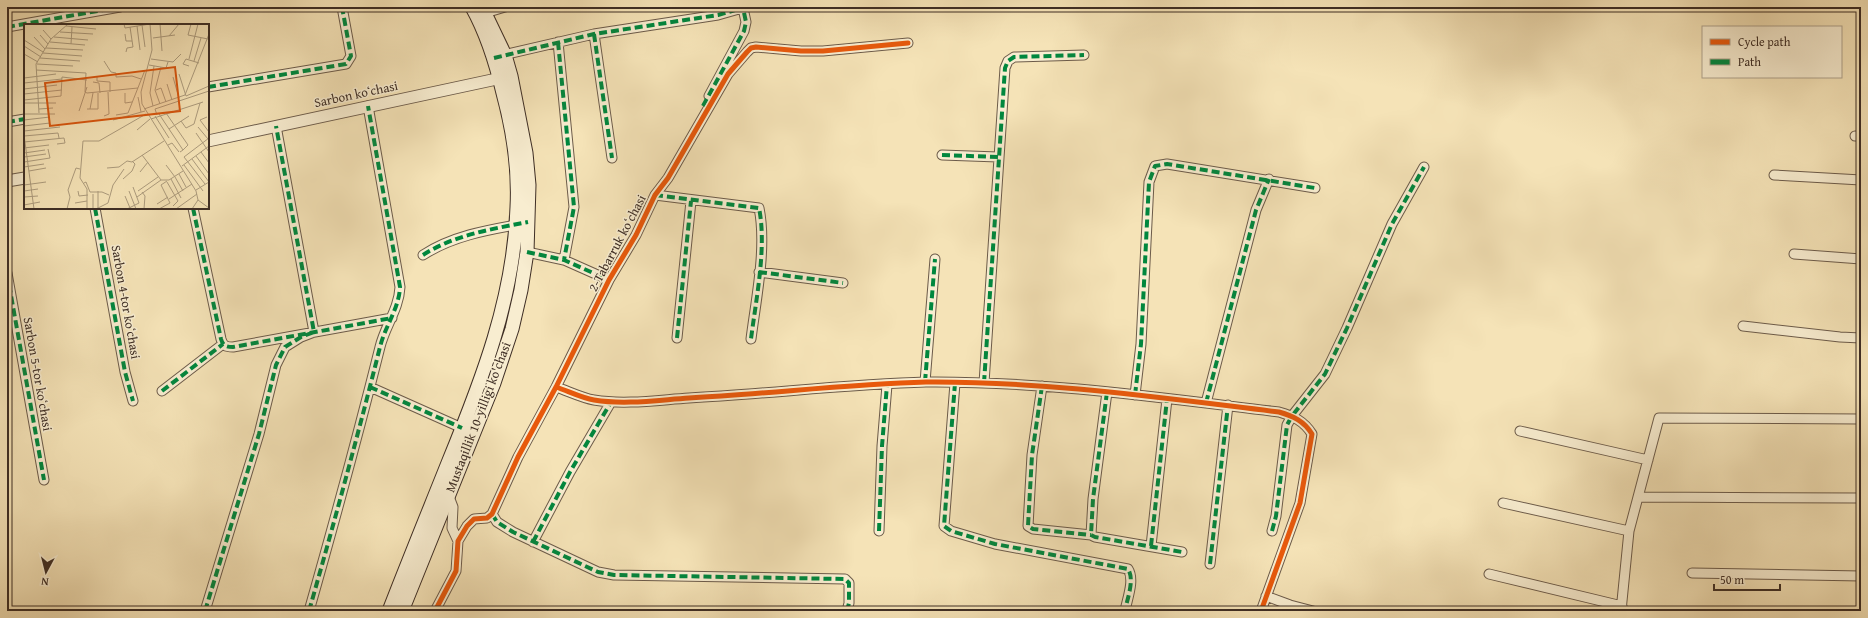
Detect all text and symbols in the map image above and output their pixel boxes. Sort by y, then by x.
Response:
inset map [24,24,209,209]
legend [1702,26,1842,78]
text: Cycle path [1738,33,1791,50]
text: Path [1738,53,1761,70]
street label: Sarbon koʻchasi [312,76,400,112]
street label: 2-Tabarruk koʻchasi [583,191,651,295]
street label: Sarbon 4-tor koʻchasi [107,244,145,361]
street label: Sarbon 5-tor koʻchasi [19,316,57,433]
street label: Mustaqillik 10-yilligi ko'chasi [441,339,516,495]
north arrow [26,552,66,592]
scale bar [1714,566,1780,592]
text: 50 m [1720,571,1744,588]
text: N [40,573,49,590]

